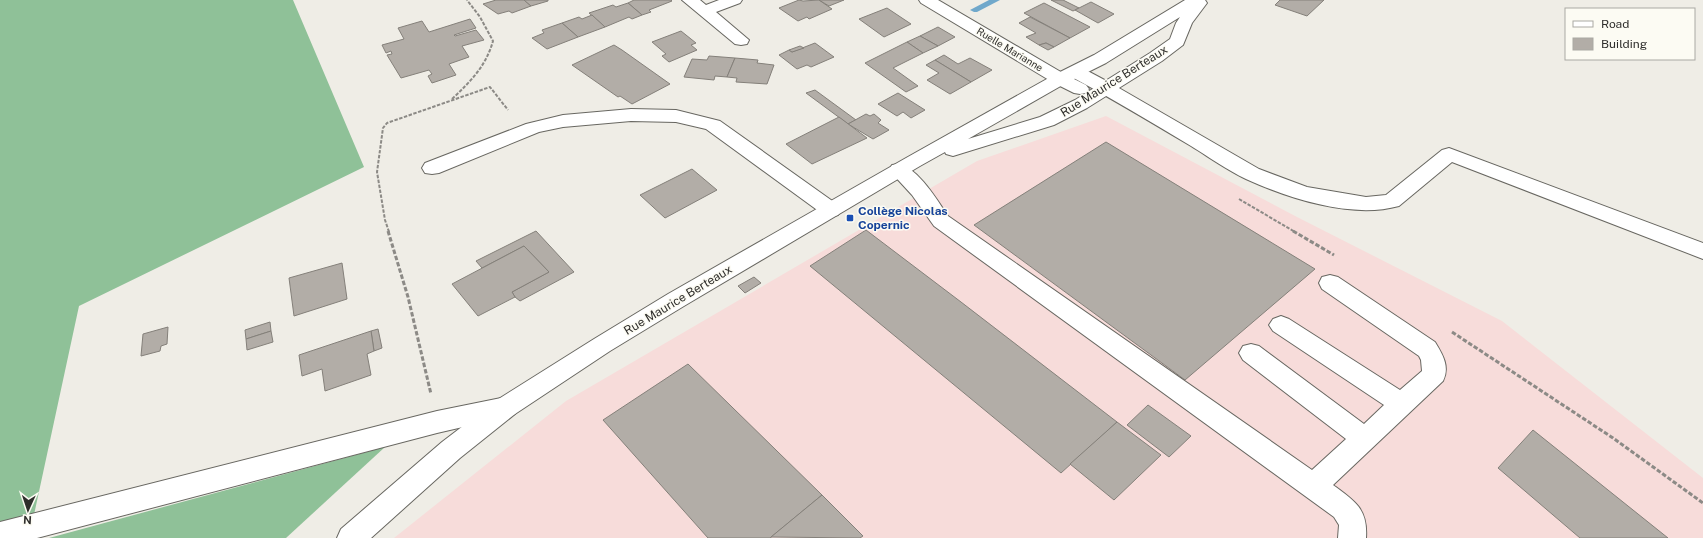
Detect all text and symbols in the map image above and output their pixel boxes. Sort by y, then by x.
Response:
legend [1565,8,1695,60]
text: Road [1601,17,1629,31]
street label: Ruelle Marianne [975,24,1046,74]
text: Building [1601,37,1647,51]
street label: Rue Maurice Berteaux [1058,42,1170,120]
place label: Collège Nicolas Copernic [858,204,948,232]
marker: Collège Nicolas Copernic [845,213,855,223]
street label: Rue Maurice Berteaux [621,262,735,338]
north arrow [8,490,48,530]
text: N [23,514,32,526]

